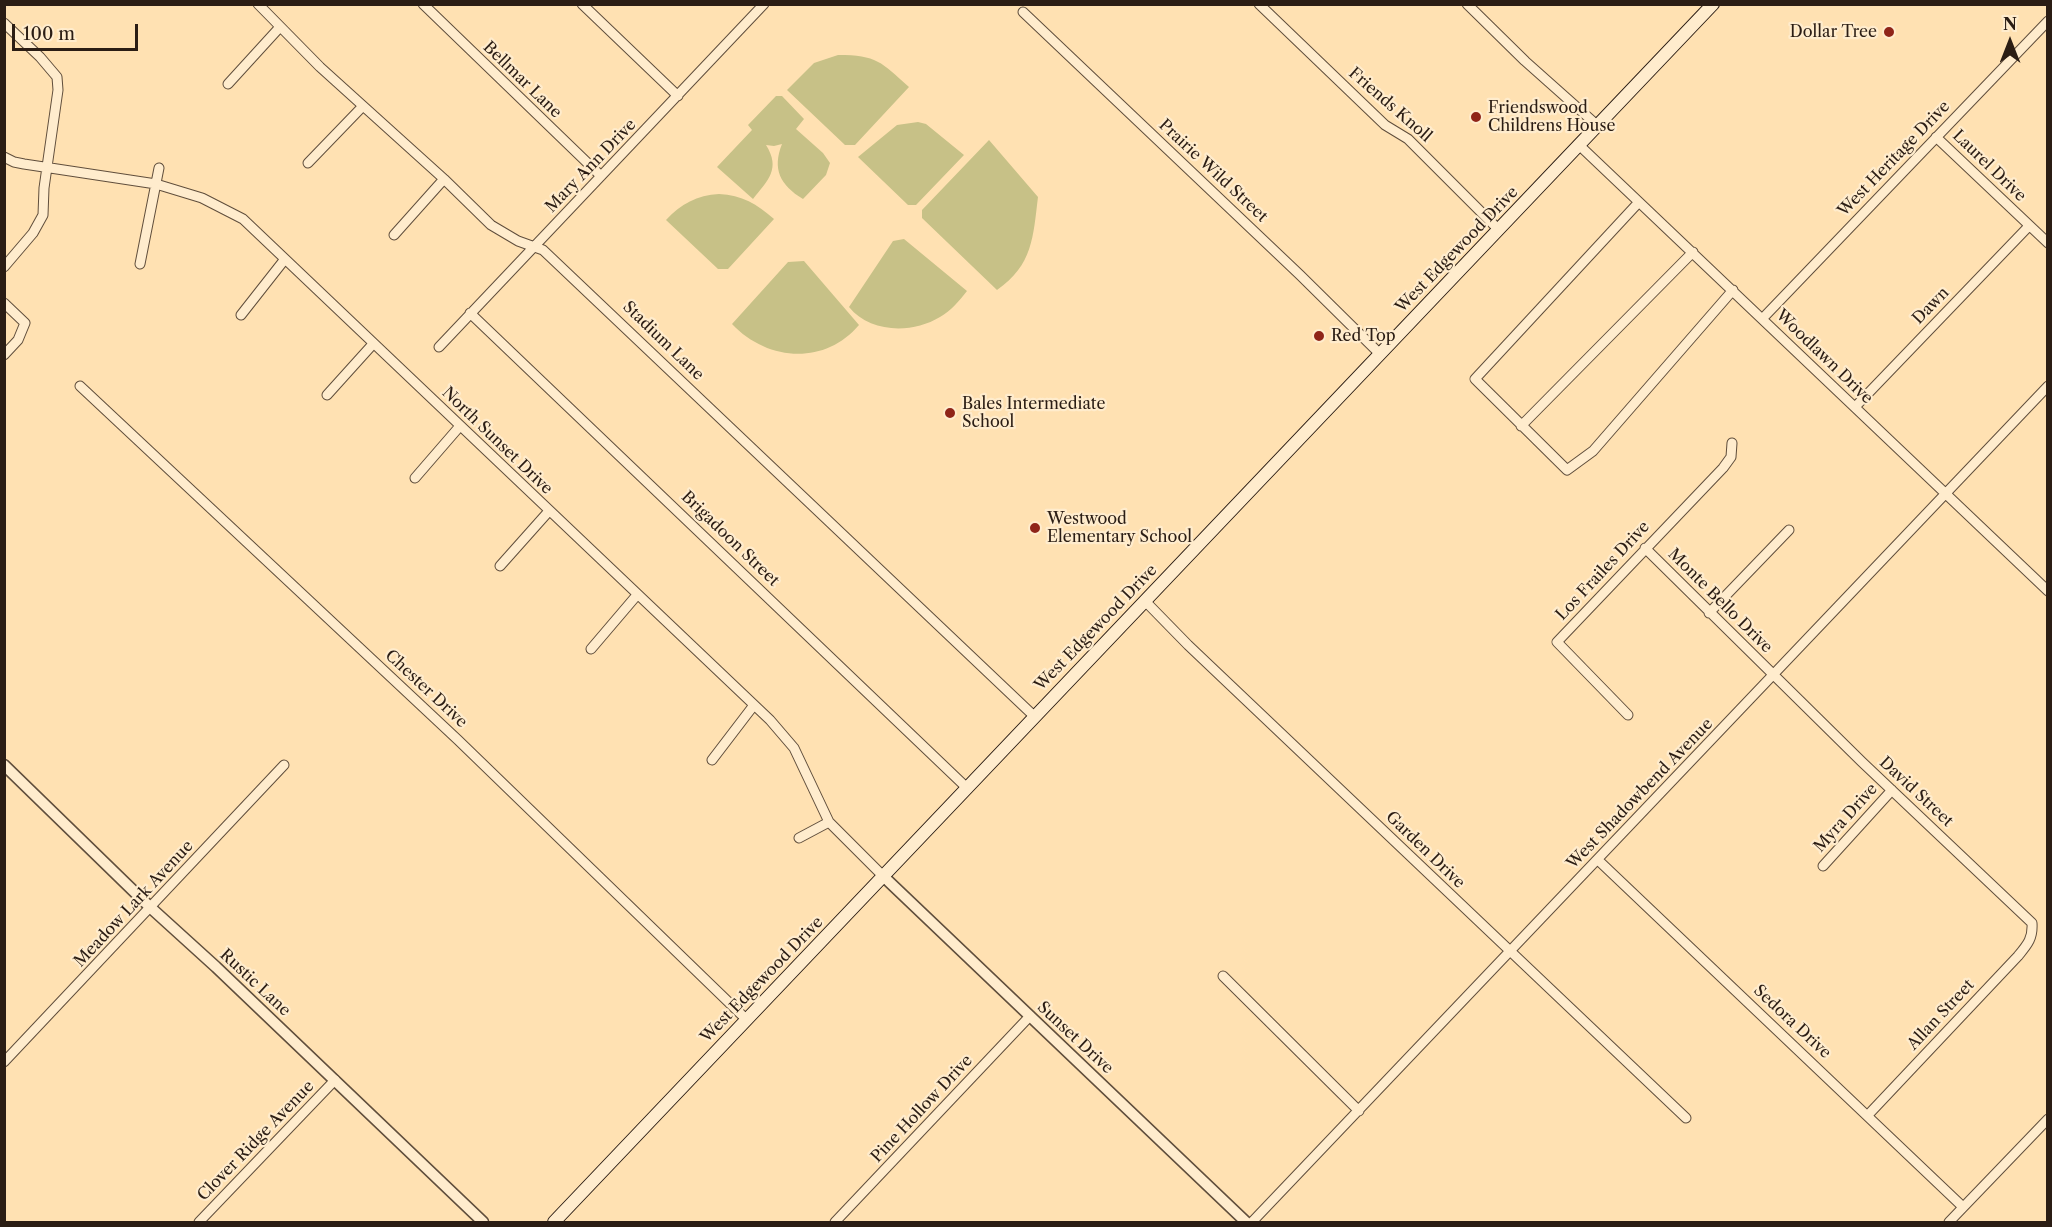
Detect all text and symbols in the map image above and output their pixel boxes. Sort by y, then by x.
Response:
scale bar [15,12,141,50]
north arrow [1980,12,2040,72]
text: N [2003,14,2017,34]
place label: Dollar Tree [1790,22,1877,42]
text: 100 m [23,23,75,45]
marker: Dollar Tree [1882,25,1896,39]
street label: Bellmar Lane [479,38,565,122]
street label: Friends Knoll [1345,64,1435,146]
street label: West Heritage Drive [1834,97,1954,221]
place label: Friendswood Childrens House [1488,98,1615,136]
marker: Friendswood Childrens House [1469,110,1483,124]
street label: Mary Ann Drive [542,115,640,217]
street label: Prairie Wild Street [1155,116,1271,226]
street label: Laurel Drive [1948,126,2030,206]
street label: West Edgewood Drive [1392,183,1522,317]
street label: Dawn [1909,283,1953,329]
street label: Stadium Lane [618,298,708,384]
street label: Woodlawn Drive [1772,306,1876,408]
place label: Red Top [1331,326,1396,346]
marker: Red Top [1312,329,1326,343]
street label: North Sunset Drive [438,383,556,499]
place label: Bales Intermediate School [962,394,1105,432]
marker: Bales Intermediate School [943,406,957,420]
street label: Brigadoon Street [677,487,783,591]
place label: Westwood Elementary School [1047,509,1192,547]
street label: Los Frailes Drive [1552,518,1654,624]
marker: Westwood Elementary School [1028,521,1042,535]
street label: Monte Bello Drive [1664,545,1776,657]
street label: West Edgewood Drive [1031,561,1161,695]
street label: Chester Drive [381,646,471,732]
street label: West Shadowbend Avenue [1563,715,1717,873]
street label: David Street [1875,753,1957,831]
street label: Myra Drive [1810,780,1882,856]
street label: Garden Drive [1381,808,1469,892]
street label: Meadow Lark Avenue [70,837,198,971]
street label: West Edgewood Drive [697,913,827,1047]
street label: Rustic Lane [216,945,294,1021]
street label: Allan Street [1903,976,1979,1054]
street label: Sedora Drive [1749,981,1835,1063]
street label: Sunset Drive [1033,998,1117,1078]
street label: Pine Hollow Drive [867,1051,977,1167]
street label: Clover Ridge Avenue [194,1077,318,1205]

